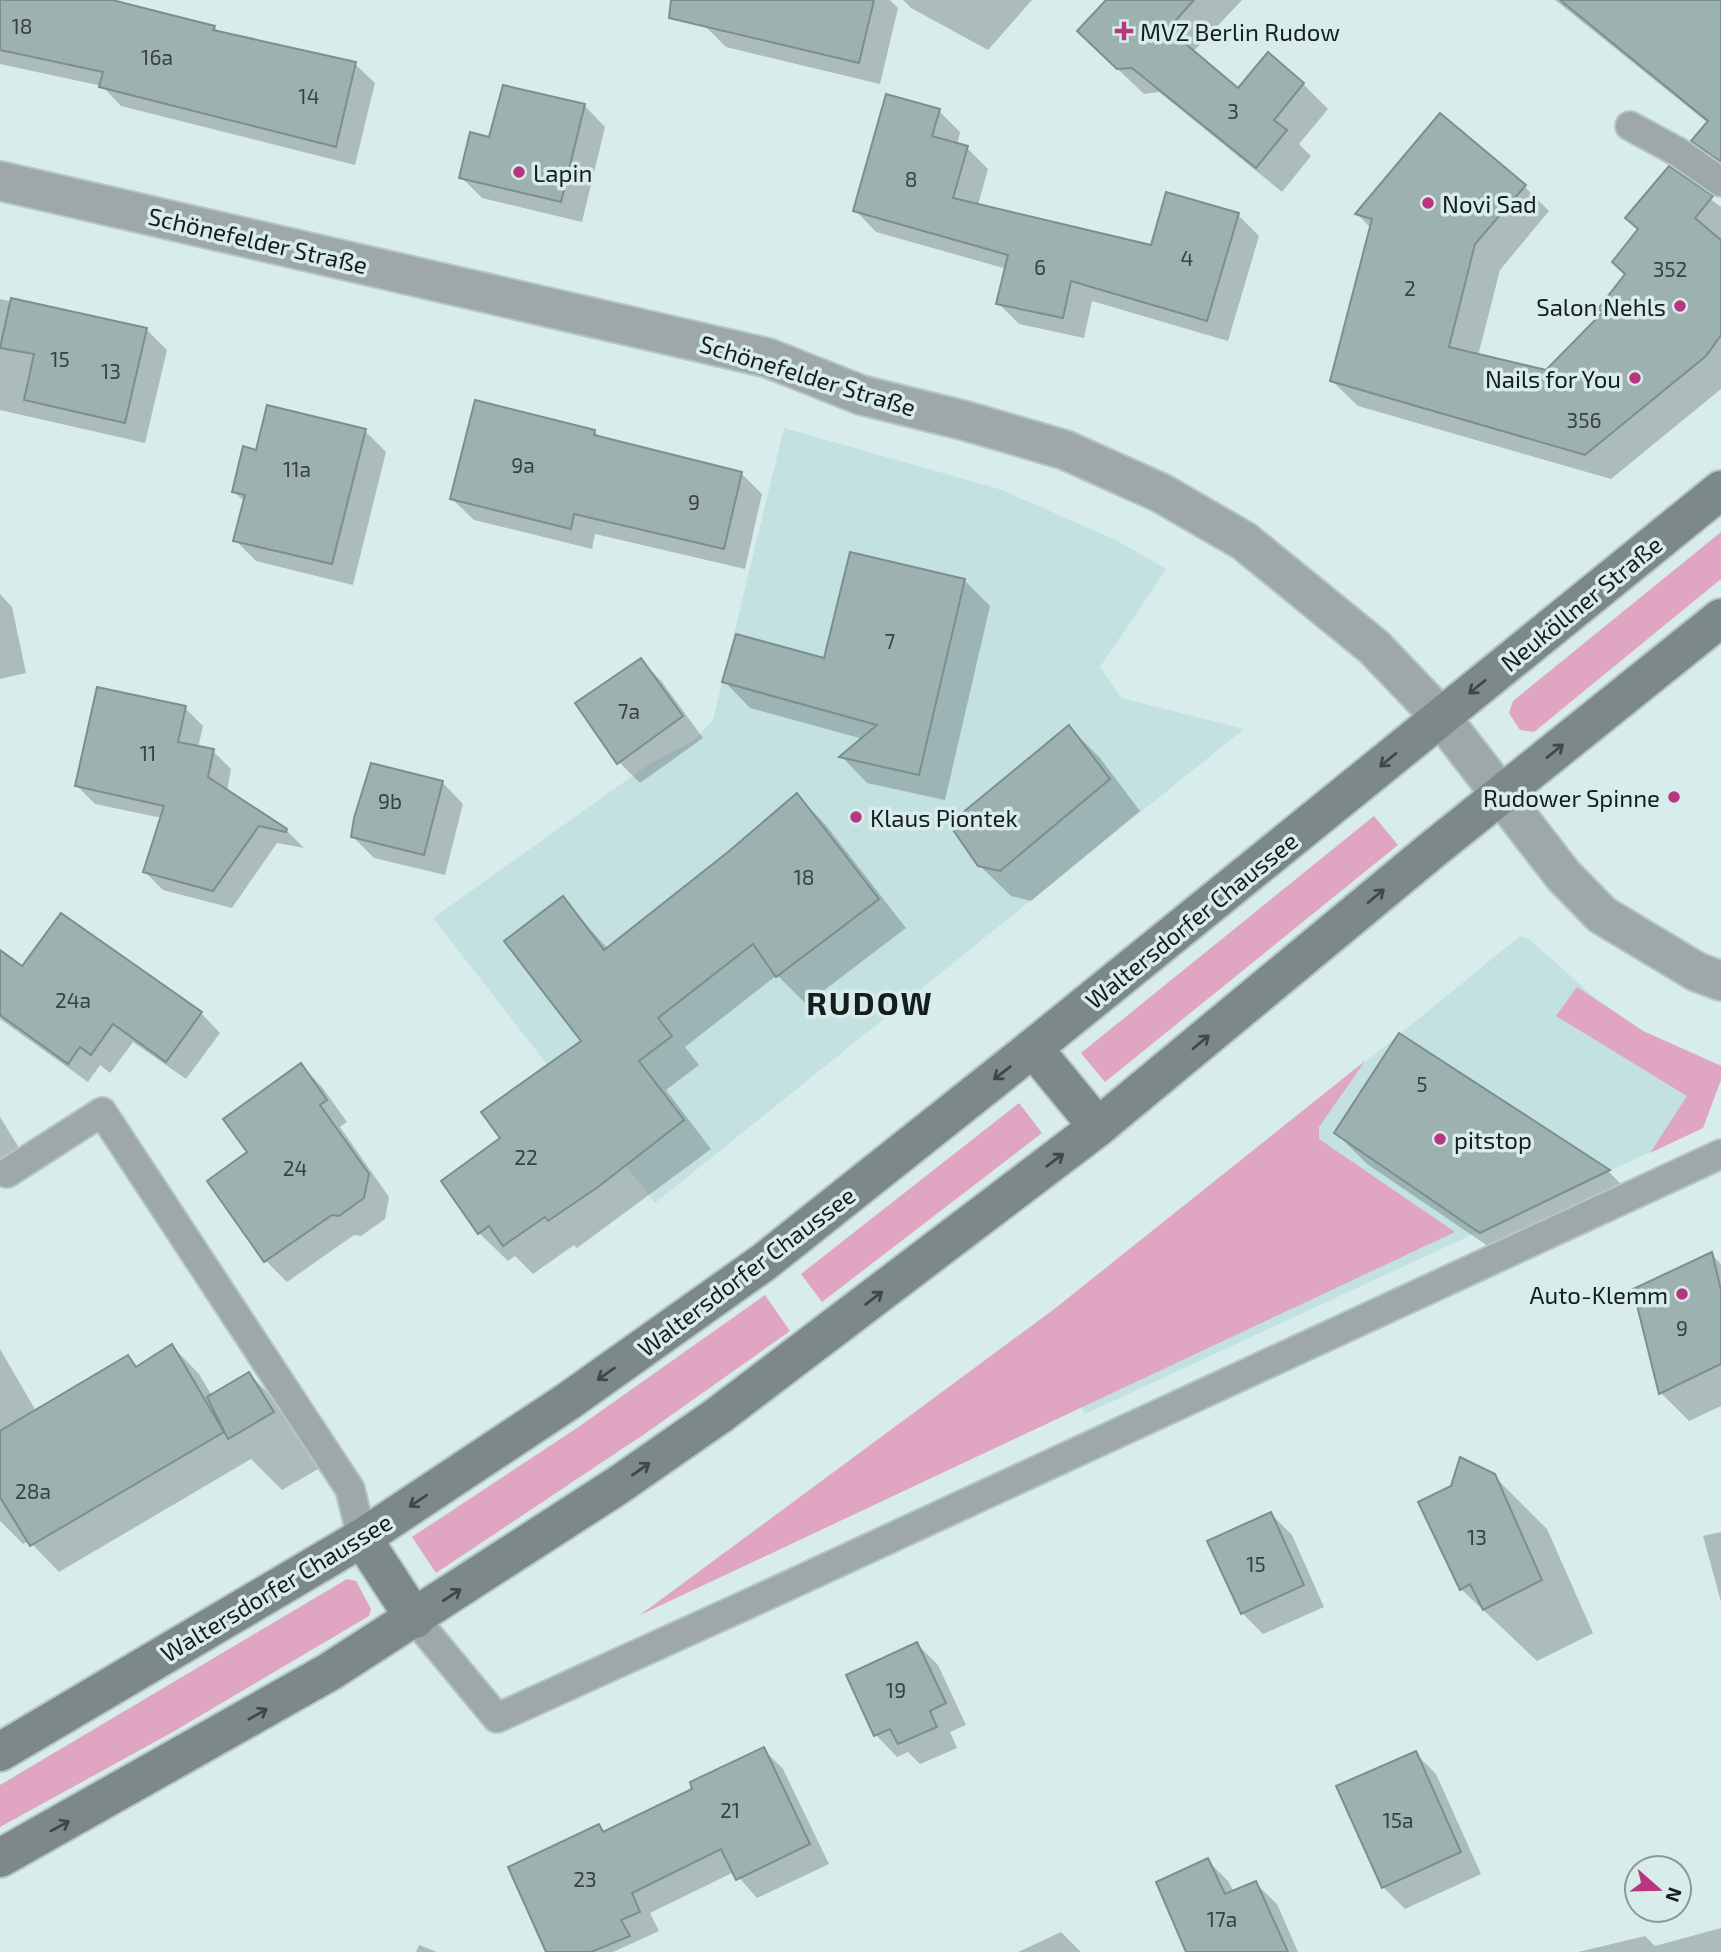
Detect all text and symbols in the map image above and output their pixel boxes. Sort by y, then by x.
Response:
house number: 18 [11,13,33,38]
place label: MVZ Berlin Rudow [1140,17,1340,46]
marker: MVZ Berlin Rudow [1114,21,1134,41]
house number: 16a [141,44,173,69]
house number: 14 [298,83,320,108]
house number: 3 [1227,98,1239,123]
place label: Lapin [533,158,592,187]
marker: Lapin [511,164,527,180]
house number: 8 [905,166,917,191]
place label: Novi Sad [1442,189,1537,218]
marker: Novi Sad [1420,195,1436,211]
street label: Schönefelder Straße [146,201,370,279]
house number: 4 [1181,245,1193,270]
house number: 6 [1034,254,1046,279]
house number: 352 [1653,256,1687,281]
house number: 2 [1404,275,1416,300]
place label: Salon Nehls [1536,292,1666,321]
marker: Salon Nehls [1672,298,1688,314]
street label: Schönefelder Straße [697,328,919,422]
house number: 15 [50,346,70,371]
house number: 13 [101,358,121,383]
place label: Nails for You [1485,364,1621,393]
marker: Nails for You [1627,370,1643,386]
house number: 356 [1567,407,1601,432]
house number: 9a [511,452,535,477]
house number: 11a [283,456,311,481]
house number: 9 [688,489,700,514]
street label: Neuköllner Straße [1495,529,1667,677]
house number: 7 [885,628,896,653]
one-way arrow [1469,679,1487,695]
house number: 7a [618,698,640,723]
house number: 11 [140,740,156,765]
one-way arrow [1545,744,1563,759]
one-way arrow [1379,752,1397,768]
place label: Rudower Spinne [1483,783,1660,812]
house number: 9b [378,788,402,813]
marker: Rudower Spinne [1666,789,1682,805]
place label: Klaus Piontek [870,803,1018,832]
marker: Klaus Piontek [848,809,864,825]
street label: Waltersdorfer Chaussee [1079,826,1303,1014]
house number: 18 [793,864,815,889]
one-way arrow [1366,889,1384,904]
district label: RUDOW [806,983,934,1021]
house number: 24a [55,987,91,1012]
one-way arrow [1191,1034,1209,1050]
one-way arrow [993,1065,1011,1081]
house number: 5 [1416,1071,1428,1096]
place label: pitstop [1454,1125,1532,1154]
marker: pitstop [1432,1131,1448,1147]
house number: 22 [514,1144,538,1169]
one-way arrow [1045,1152,1064,1167]
house number: 24 [283,1155,307,1180]
street label: Waltersdorfer Chaussee [632,1180,860,1362]
place label: Auto-Klemm [1530,1280,1668,1309]
marker: Auto-Klemm [1674,1286,1690,1302]
one-way arrow [865,1290,883,1305]
house number: 9 [1676,1315,1688,1340]
one-way arrow [597,1367,616,1381]
one-way arrow [631,1462,651,1476]
house number: 28a [15,1478,51,1503]
one-way arrow [409,1494,428,1508]
street label: Waltersdorfer Chaussee [155,1506,397,1668]
house number: 13 [1467,1524,1487,1549]
house number: 15 [1246,1551,1266,1576]
one-way arrow [442,1587,461,1602]
house number: 19 [886,1677,906,1702]
one-way arrow [248,1706,268,1720]
house number: 21 [720,1797,740,1822]
house number: 15a [1382,1807,1414,1832]
one-way arrow [50,1819,70,1833]
north arrow [1623,1854,1693,1924]
house number: 23 [573,1866,597,1891]
text: N [1661,1885,1688,1905]
house number: 17a [1207,1906,1237,1931]

